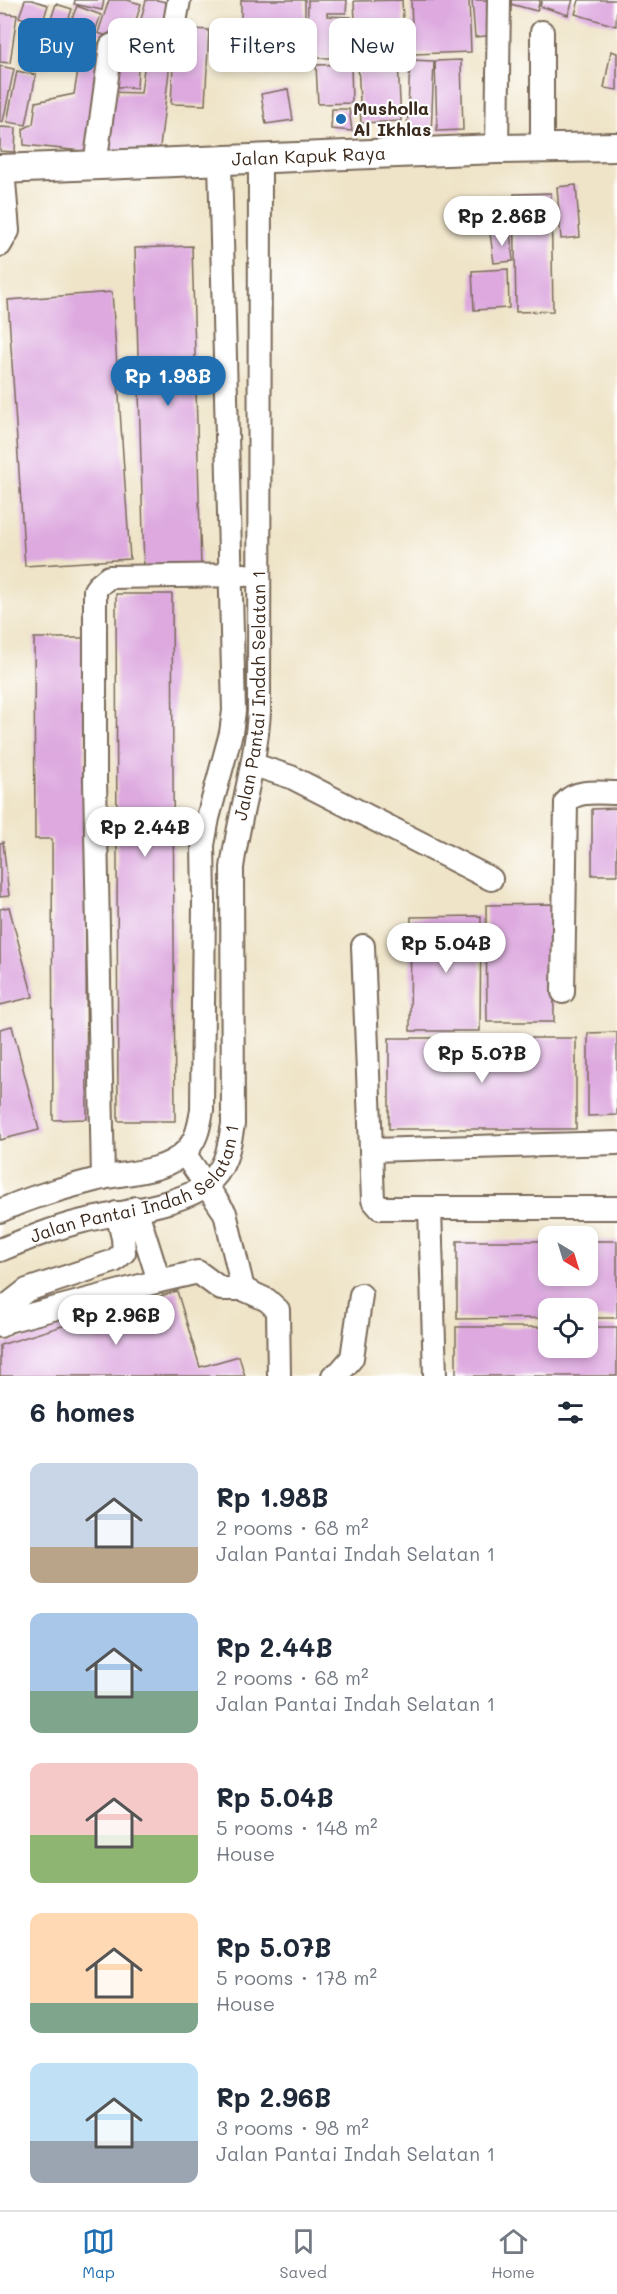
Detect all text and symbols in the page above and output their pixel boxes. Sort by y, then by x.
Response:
chip: Buy [18,18,96,72]
chip: Rent [108,18,197,72]
chip: Filters [209,18,317,72]
chip: New [329,18,416,72]
place label: Musholla Al Ikhlas [353,96,431,141]
marker: Musholla Al Ikhlas [334,112,348,126]
street label: Jalan Kapuk Raya [231,140,386,171]
pin: Rp 2.86B [440,196,564,247]
text: Rp 2.86B [458,202,546,228]
pin: Rp 1.98B [106,356,230,407]
text: Rp 1.98B [125,362,211,388]
street label: Jalan Pantai Indah Selatan 1 [228,570,270,822]
pin: Rp 2.44B [83,807,207,858]
text: Rp 2.44B [100,813,190,839]
pin: Rp 5.04B [384,923,508,974]
text: Rp 5.04B [401,929,491,955]
pin: Rp 5.07B [420,1033,544,1084]
text: Rp 5.07B [438,1039,526,1065]
street label: Jalan Pantai Indah Selatan 1 [26,1123,244,1248]
north arrow [538,1226,598,1286]
map controls [538,1226,598,1358]
pin: Rp 2.96B [54,1295,178,1346]
button: locate [538,1298,598,1358]
text: Rp 2.96B [72,1301,160,1327]
text: 6 homes [30,1395,135,1429]
icon: filters [554,1396,587,1429]
text: Rp 1.98B [216,1480,329,1514]
icon: home [78,1487,150,1559]
text: 2 rooms · 68 m² [216,1514,369,1540]
text: Jalan Pantai Indah Selatan 1 [216,1540,495,1566]
text: Rp 2.44B [216,1630,333,1664]
icon: home [78,1637,150,1709]
text: 2 rooms · 68 m² [216,1664,369,1690]
text: Jalan Pantai Indah Selatan 1 [216,1690,495,1716]
text: Rp 5.04B [216,1780,334,1814]
icon: home [78,1787,150,1859]
text: 5 rooms · 148 m² [216,1814,378,1840]
text: House [216,1840,275,1866]
text: Rp 5.07B [216,1930,332,1964]
icon: home [78,1937,150,2009]
text: 5 rooms · 178 m² [216,1964,377,1990]
text: House [216,1990,275,2016]
text: Rp 2.96B [216,2080,331,2114]
icon: home [78,2087,150,2159]
text: 3 rooms · 98 m² [216,2114,369,2140]
text: Jalan Pantai Indah Selatan 1 [216,2140,495,2166]
tab: Map [82,2225,115,2282]
tab: Saved [279,2225,327,2282]
tab: Home [491,2225,535,2282]

